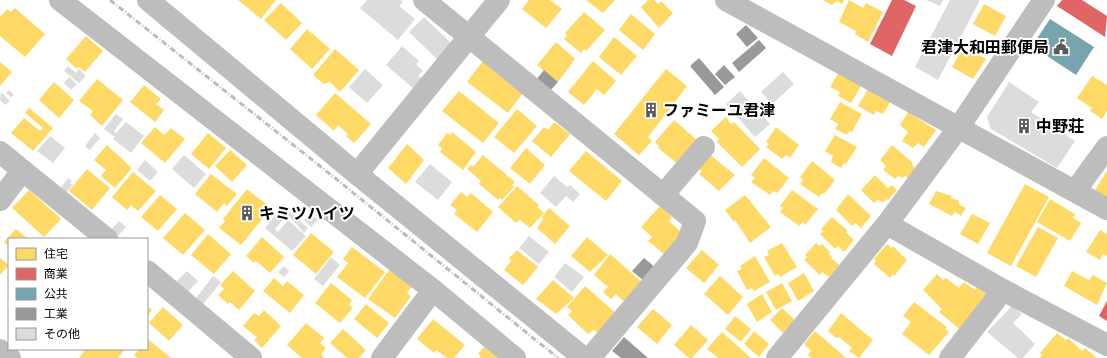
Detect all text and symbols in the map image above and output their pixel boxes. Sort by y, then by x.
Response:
place label: 君津大和田郵便局 [921,36,1049,59]
public building icon: 君津大和田郵便局 [1052,38,1070,56]
place label: ファミーユ君津 [663,99,775,122]
building icon: ファミーユ君津 [642,101,660,119]
place label: 中野荘 [1036,115,1084,138]
building icon: 中野荘 [1015,117,1033,135]
place label: キミツハイツ [259,202,355,225]
building icon: キミツハイツ [238,204,256,222]
legend [8,238,148,350]
text: 住宅 [44,245,68,263]
text: 商業 [44,265,68,283]
text: 公共 [44,285,68,303]
text: 工業 [44,305,68,323]
text: その他 [44,325,80,343]

